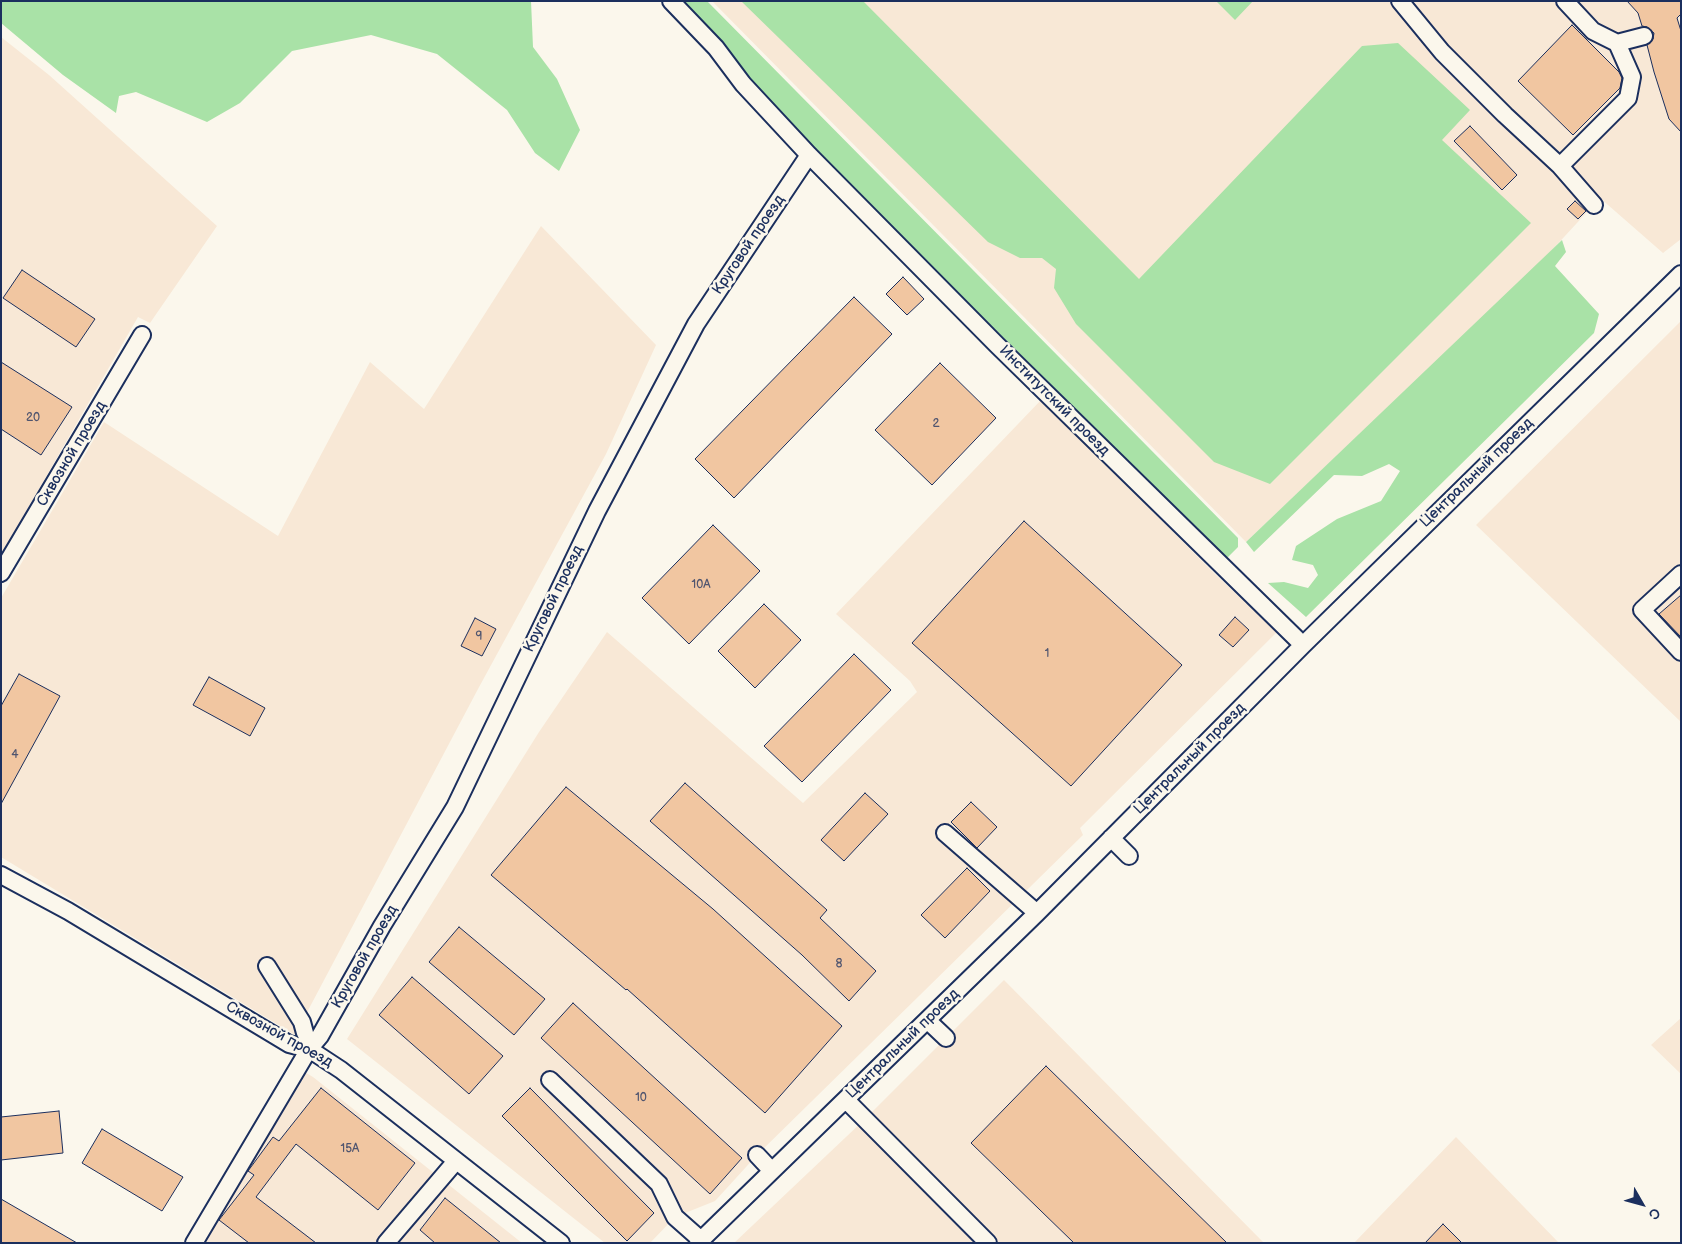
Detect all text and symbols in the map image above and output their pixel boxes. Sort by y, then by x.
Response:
street label: Круговой проезд [709,192,789,298]
street label: Институтский проезд [995,342,1113,460]
street label: Сквозной проезд [34,398,110,510]
house number: 20 [26,411,40,425]
street label: Центральный проезд [1417,414,1537,532]
house number: 2 [932,417,940,431]
street label: Круговой проезд [520,543,588,655]
house number: 10А [692,578,710,592]
house number: 9 [476,630,482,644]
house number: 1 [1045,647,1049,661]
street label: Центральный проезд [1131,700,1249,818]
house number: 4 [11,748,19,762]
street label: Круговой проезд [328,902,402,1012]
house number: 8 [836,957,842,971]
street label: Центральный проезд [843,985,963,1103]
street label: Сквозной проезд [222,998,336,1072]
house number: 10 [635,1091,647,1105]
house number: 15А [341,1142,359,1156]
north arrow [1617,1179,1667,1229]
text: С [1645,1204,1664,1223]

